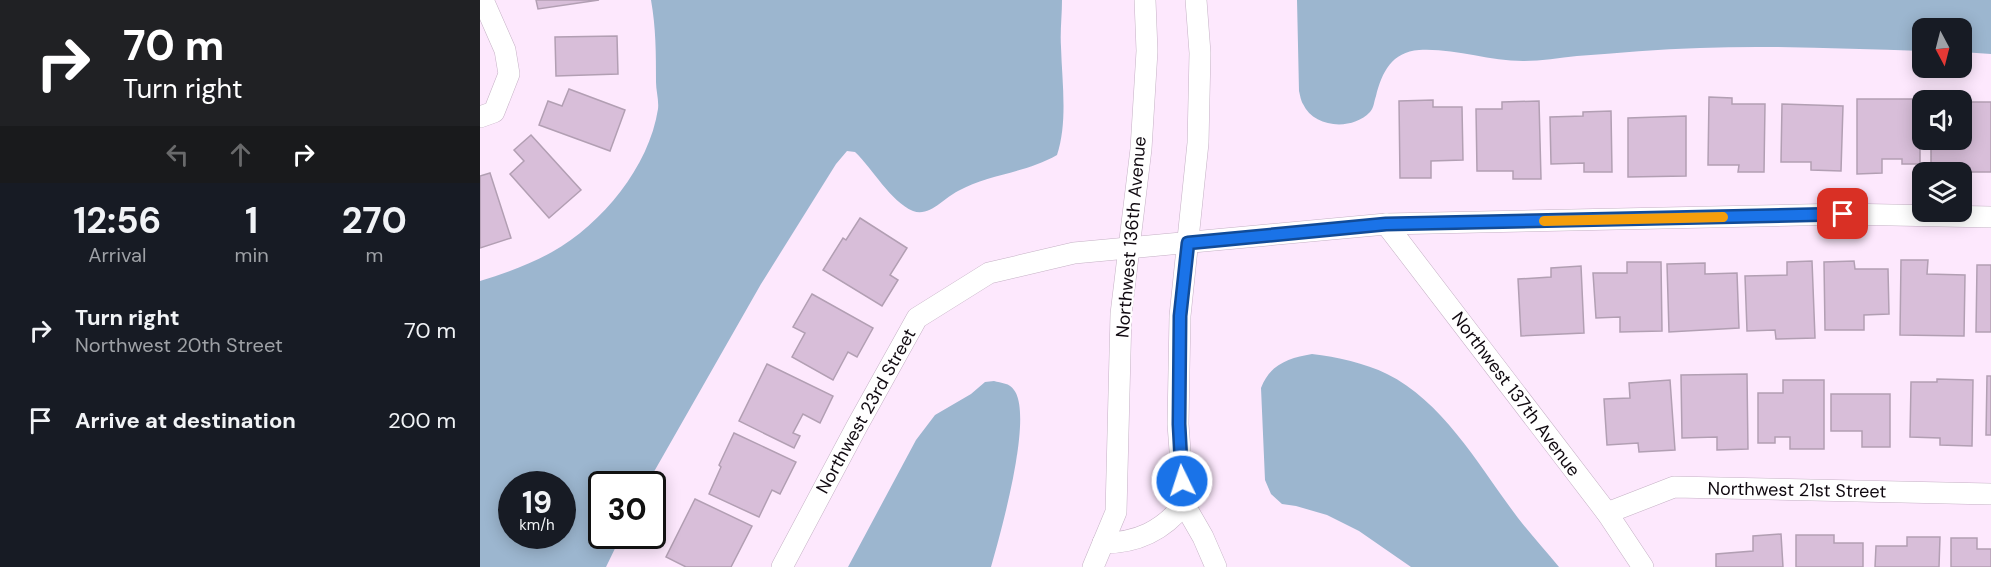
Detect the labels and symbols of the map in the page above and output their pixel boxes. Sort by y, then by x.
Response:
north arrow [1912,18,1972,78]
street label: Northwest 136th Avenue [1110,135,1152,339]
pin [1817,188,1868,239]
street label: Northwest 137th Avenue [1446,307,1586,481]
street label: Northwest 23rd Street [810,324,922,498]
position arrow [1150,449,1214,513]
speed limit sign: 30 [588,471,666,549]
street label: Northwest 21st Street [1707,476,1887,504]

